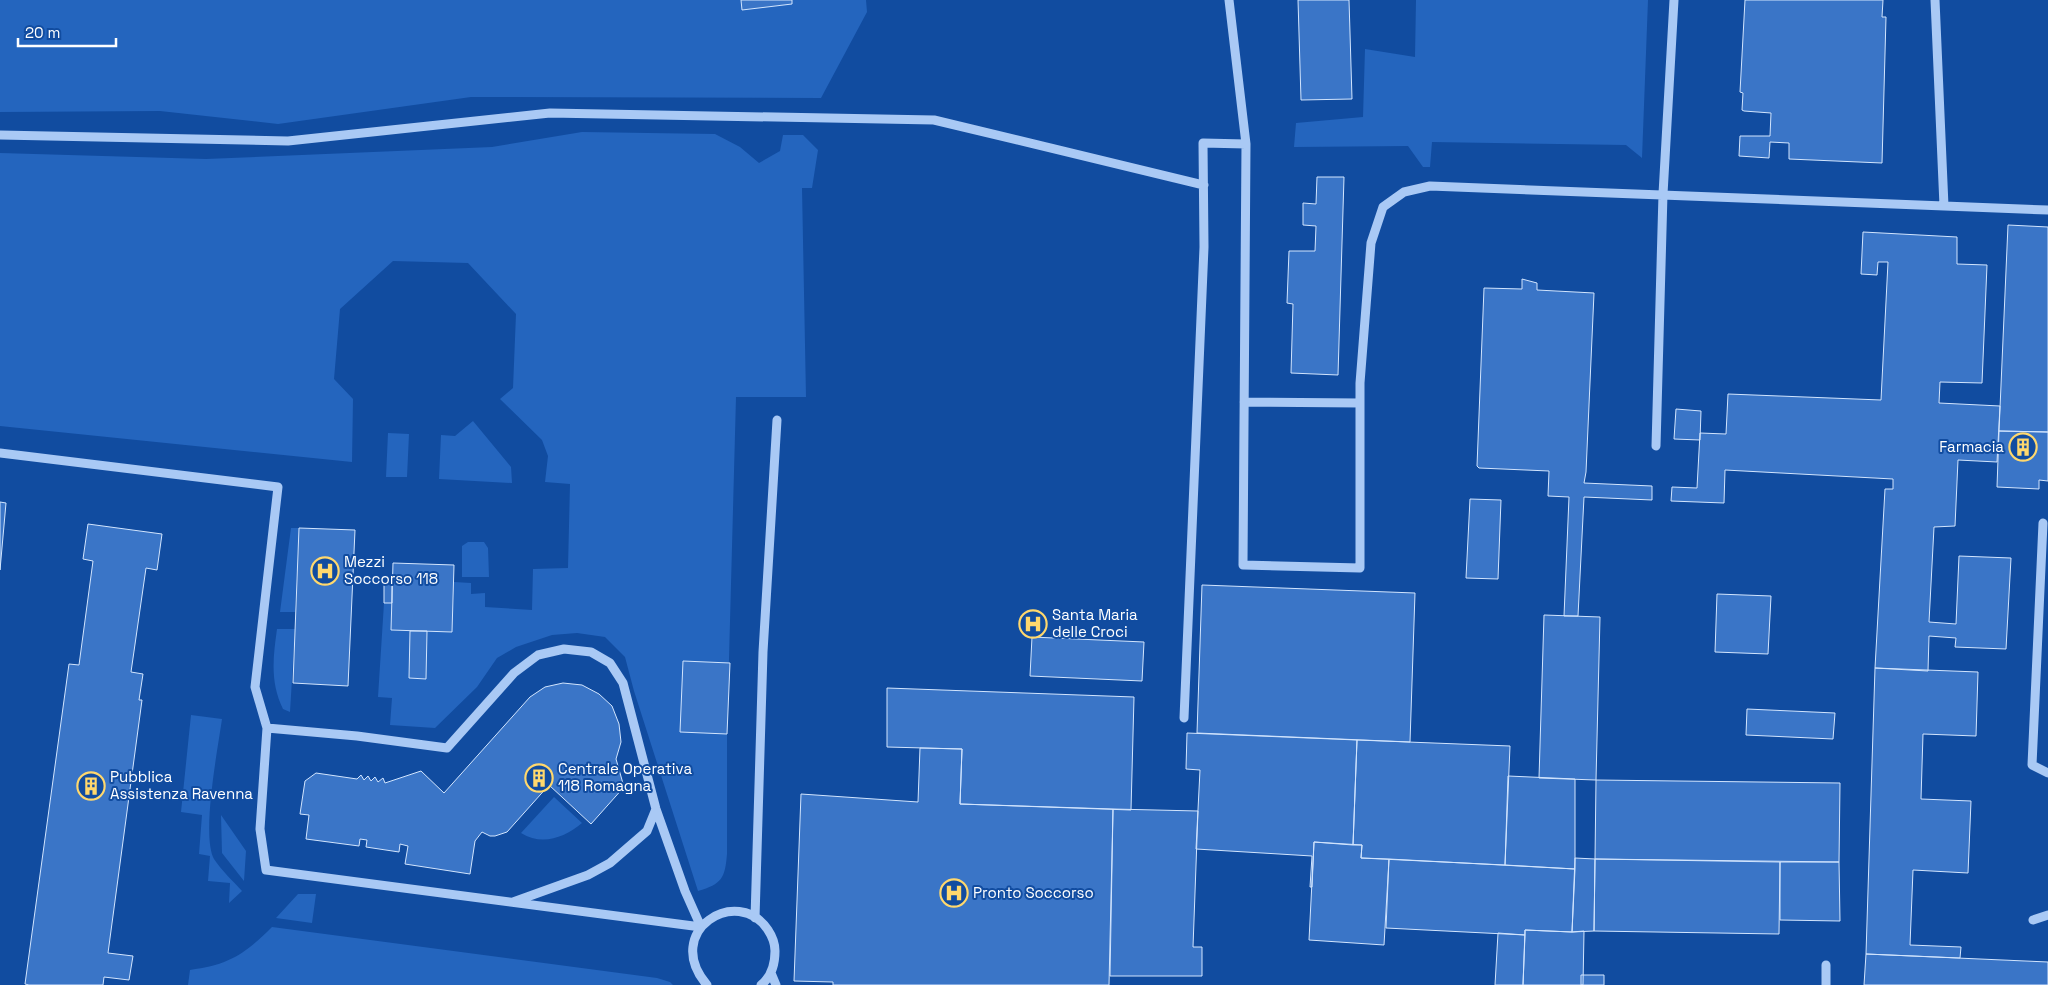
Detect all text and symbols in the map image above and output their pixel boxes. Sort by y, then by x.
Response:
scale bar [18,15,115,47]
text: 20 m [25,23,60,42]
building icon: Farmacia [2008,432,2038,462]
place label: Farmacia [1939,437,2004,456]
place label: Mezzi Soccorso 118 [344,552,438,588]
hospital icon: Mezzi Soccorso 118 [310,556,340,586]
place label: Santa Maria delle Croci [1052,605,1138,641]
hospital icon: Santa Maria delle Croci [1018,609,1048,639]
place label: Centrale Operativa 118 Romagna [558,759,692,795]
building icon: Centrale Operativa 118 Romagna [524,763,554,793]
place label: Pubblica Assistenza Ravenna [110,767,253,803]
building icon: Pubblica Assistenza Ravenna [76,771,106,801]
hospital icon: Pronto Soccorso [939,878,969,908]
place label: Pronto Soccorso [973,883,1094,902]

